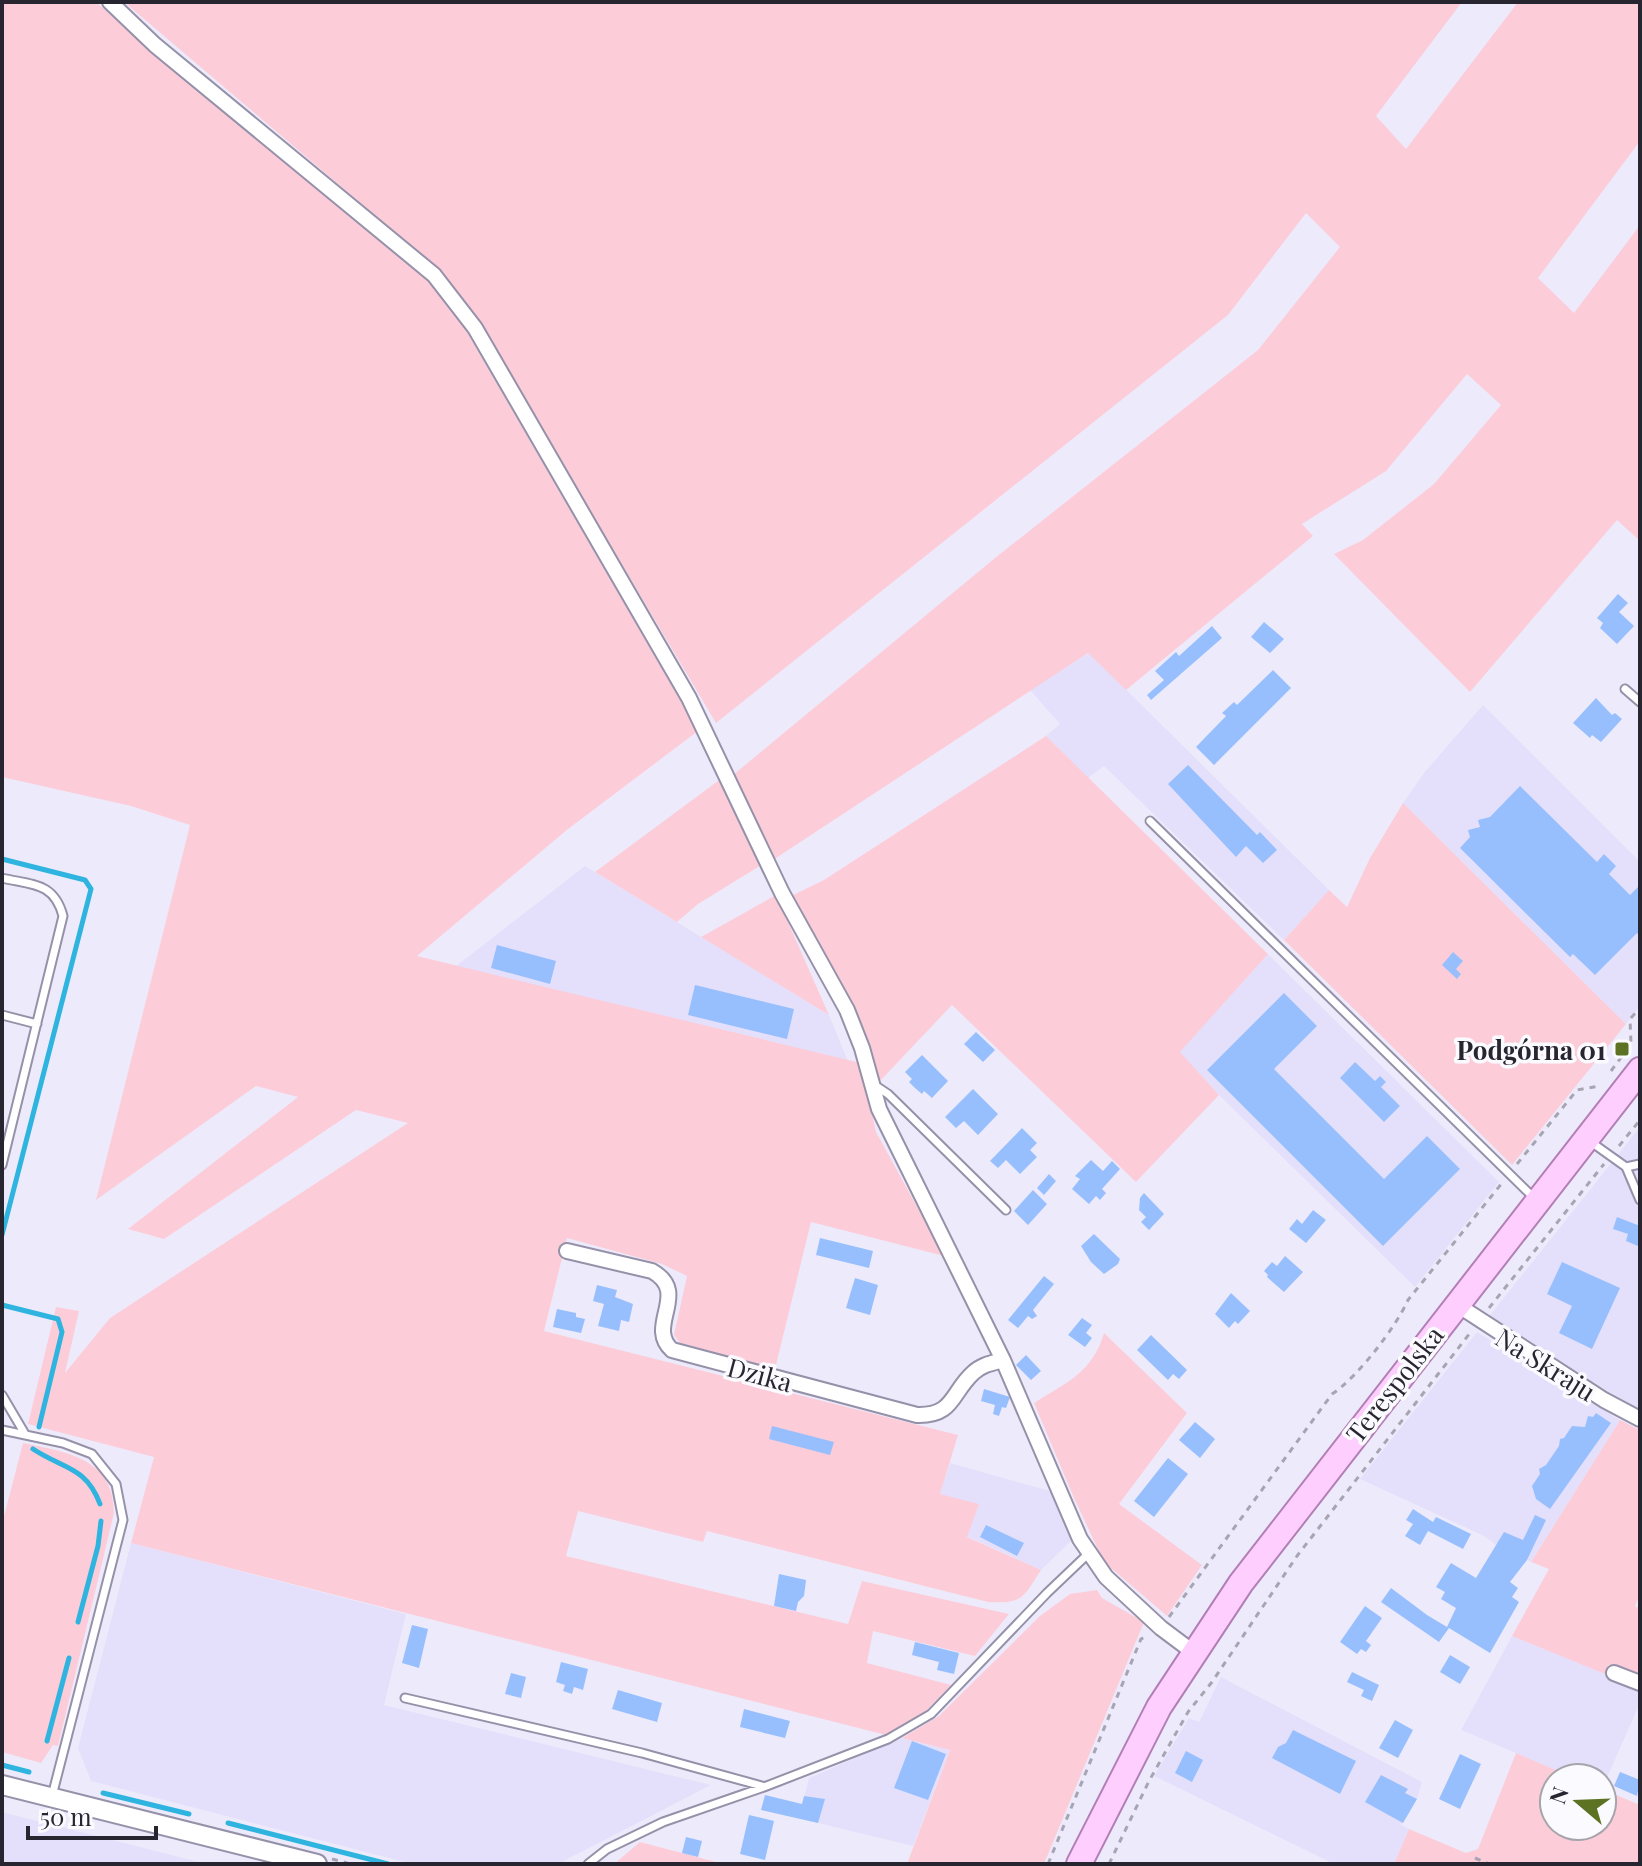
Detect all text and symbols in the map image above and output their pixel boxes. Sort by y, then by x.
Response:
place label: Podgórna 01 [1457,1032,1606,1067]
marker: Podgórna 01 [1613,1040,1631,1058]
street label: Terespolska [1337,1318,1451,1450]
street label: Na Skraju [1489,1320,1603,1408]
street label: Dzika [724,1349,796,1399]
north arrow [1538,1762,1618,1842]
text: N [1541,1783,1575,1808]
scale bar [28,1790,156,1840]
text: 50 m [40,1800,92,1832]

